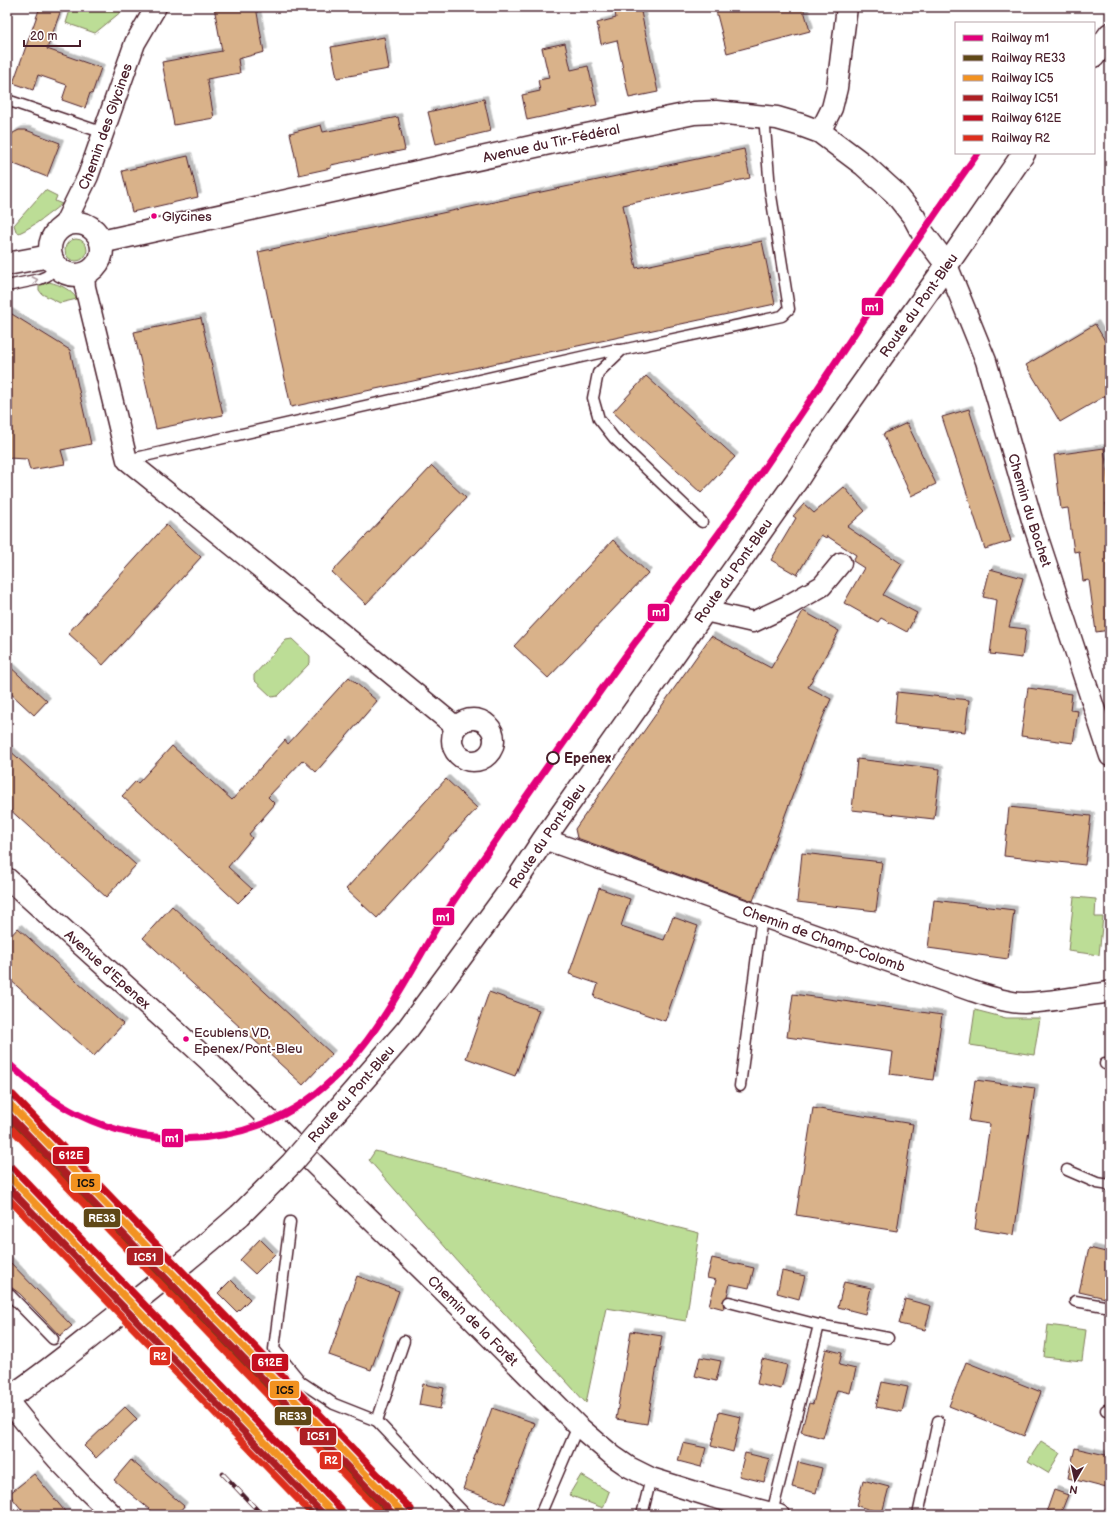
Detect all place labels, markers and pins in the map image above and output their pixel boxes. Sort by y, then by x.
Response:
place label: Glycines [162,209,212,225]
marker: Glycines [149,211,159,221]
place label: Epenex [564,750,612,767]
marker: Epenex [546,751,560,765]
place label: Ecublens VD, Epenex/Pont-Bleu [194,1025,302,1057]
marker: Ecublens VD, Epenex/Pont-Bleu [181,1034,191,1044]

